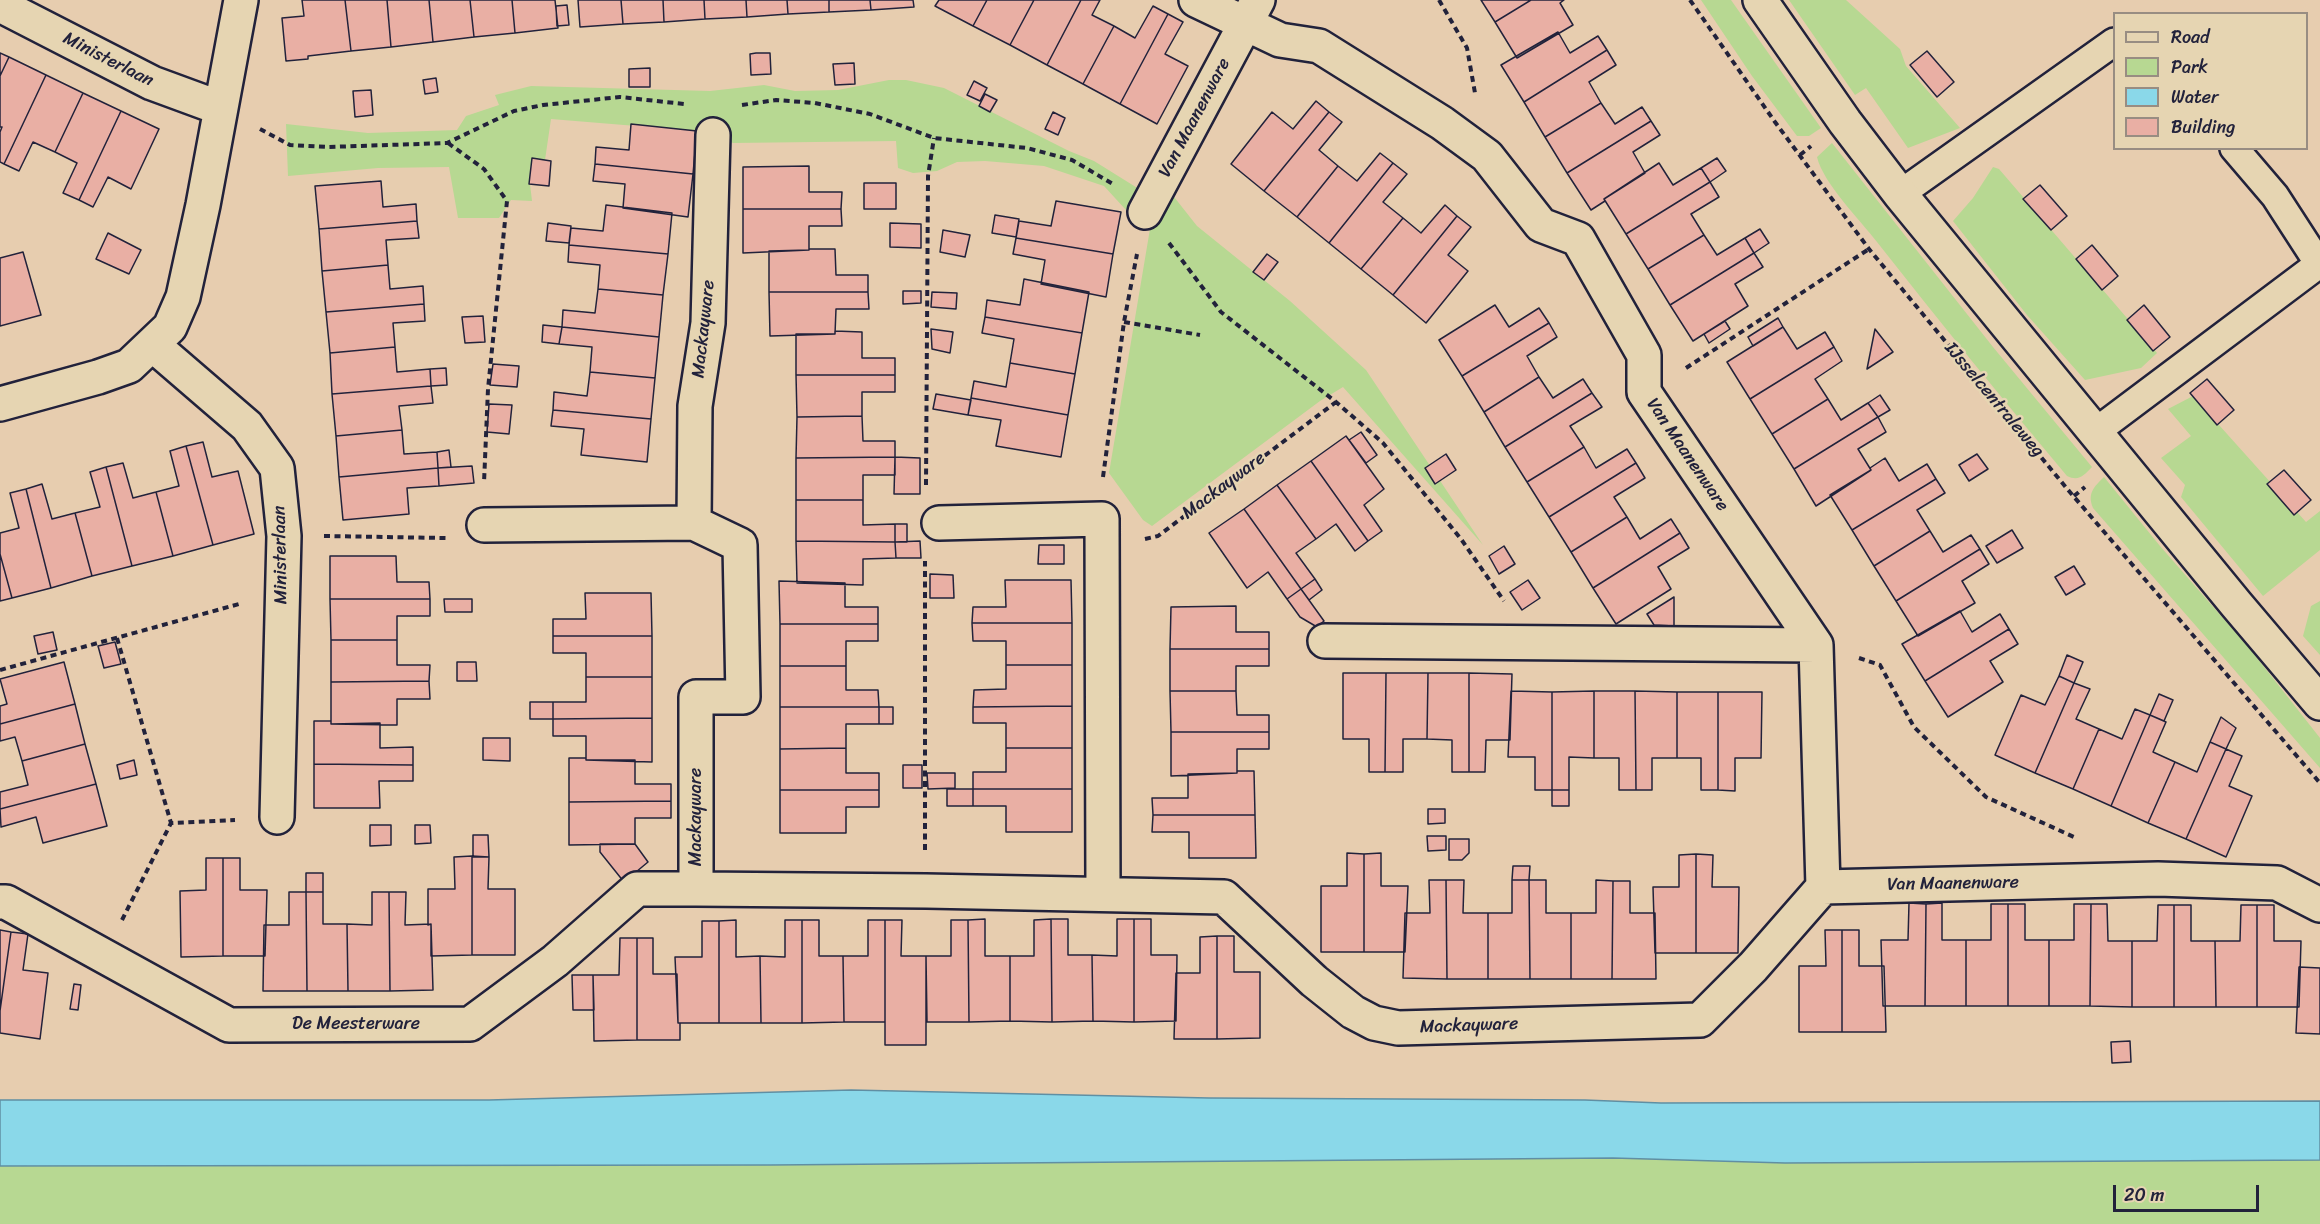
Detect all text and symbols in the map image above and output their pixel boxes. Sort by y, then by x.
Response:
legend [2113,12,2308,150]
text: Road [2171,21,2210,53]
street label: Ministerlaan [59,28,157,92]
text: Park [2171,51,2208,83]
street label: Van Maanenware [1155,55,1235,181]
text: Water [2171,81,2218,113]
text: Building [2171,111,2235,143]
street label: Mackayware [688,279,720,379]
street label: IJsselcentraleweg [1940,338,2048,462]
street label: Van Maanenware [1641,394,1733,516]
street label: Mackayware [1178,448,1270,524]
street label: Ministerlaan [269,505,293,605]
street label: Mackayware [685,768,707,866]
street label: Van Maanenware [1887,872,2019,896]
street label: De Meesterware [292,1013,420,1035]
street label: Mackayware [1419,1013,1519,1039]
scale bar [2116,1173,2262,1211]
text: 20 m [2124,1179,2164,1211]

